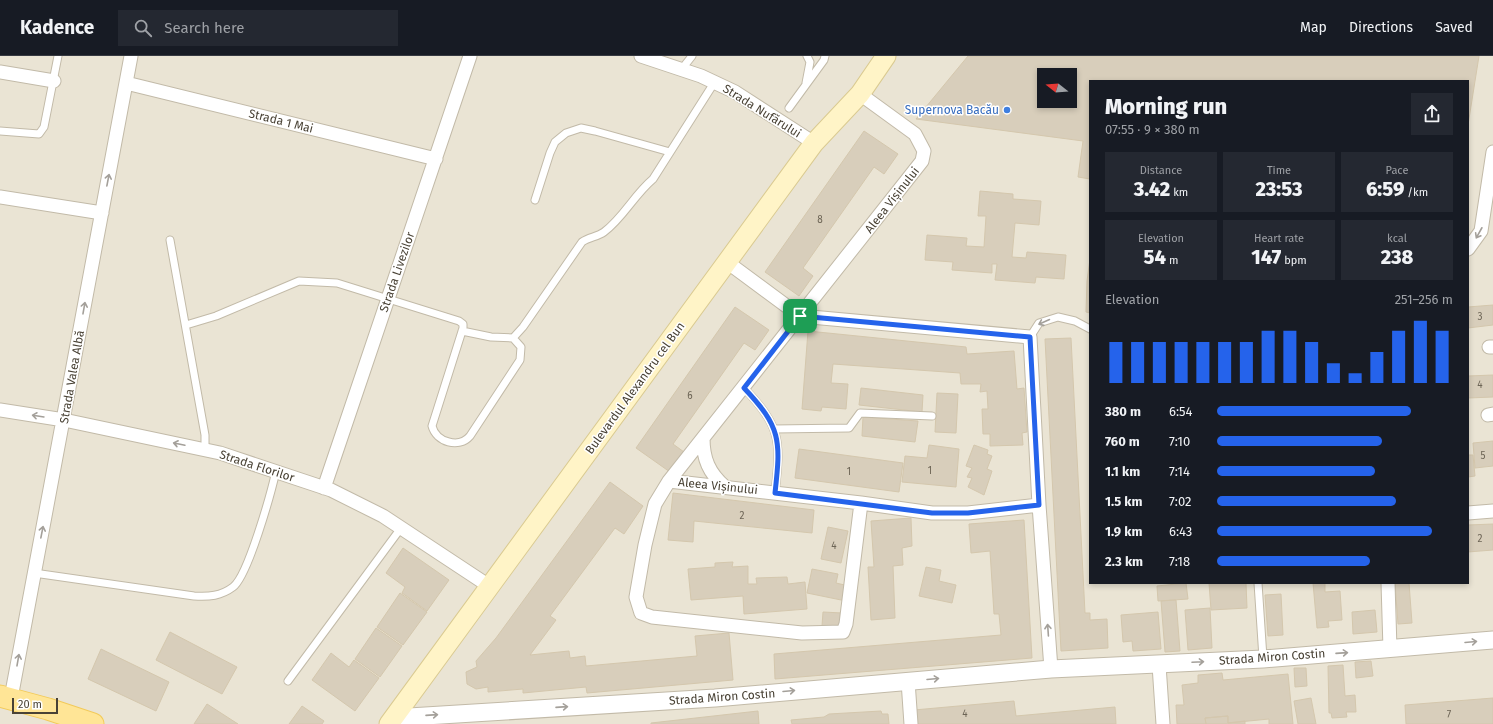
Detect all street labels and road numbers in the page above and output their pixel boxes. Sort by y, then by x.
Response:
street label: Strada Nufărului [720,81,804,141]
street label: Strada 1 Mai [247,106,315,136]
street label: Aleea Vișinului [862,164,923,236]
street label: Strada Livezilor [377,230,417,314]
street label: Bulevardul Alexandru cel Bun [582,319,688,457]
street label: Strada Valea Albă [57,329,87,425]
street label: Strada Florilor [218,447,297,485]
street label: Aleea Vișinului [677,475,758,498]
street label: Strada Miron Costin [1218,646,1326,668]
street label: Strada Miron Costin [668,686,776,708]

